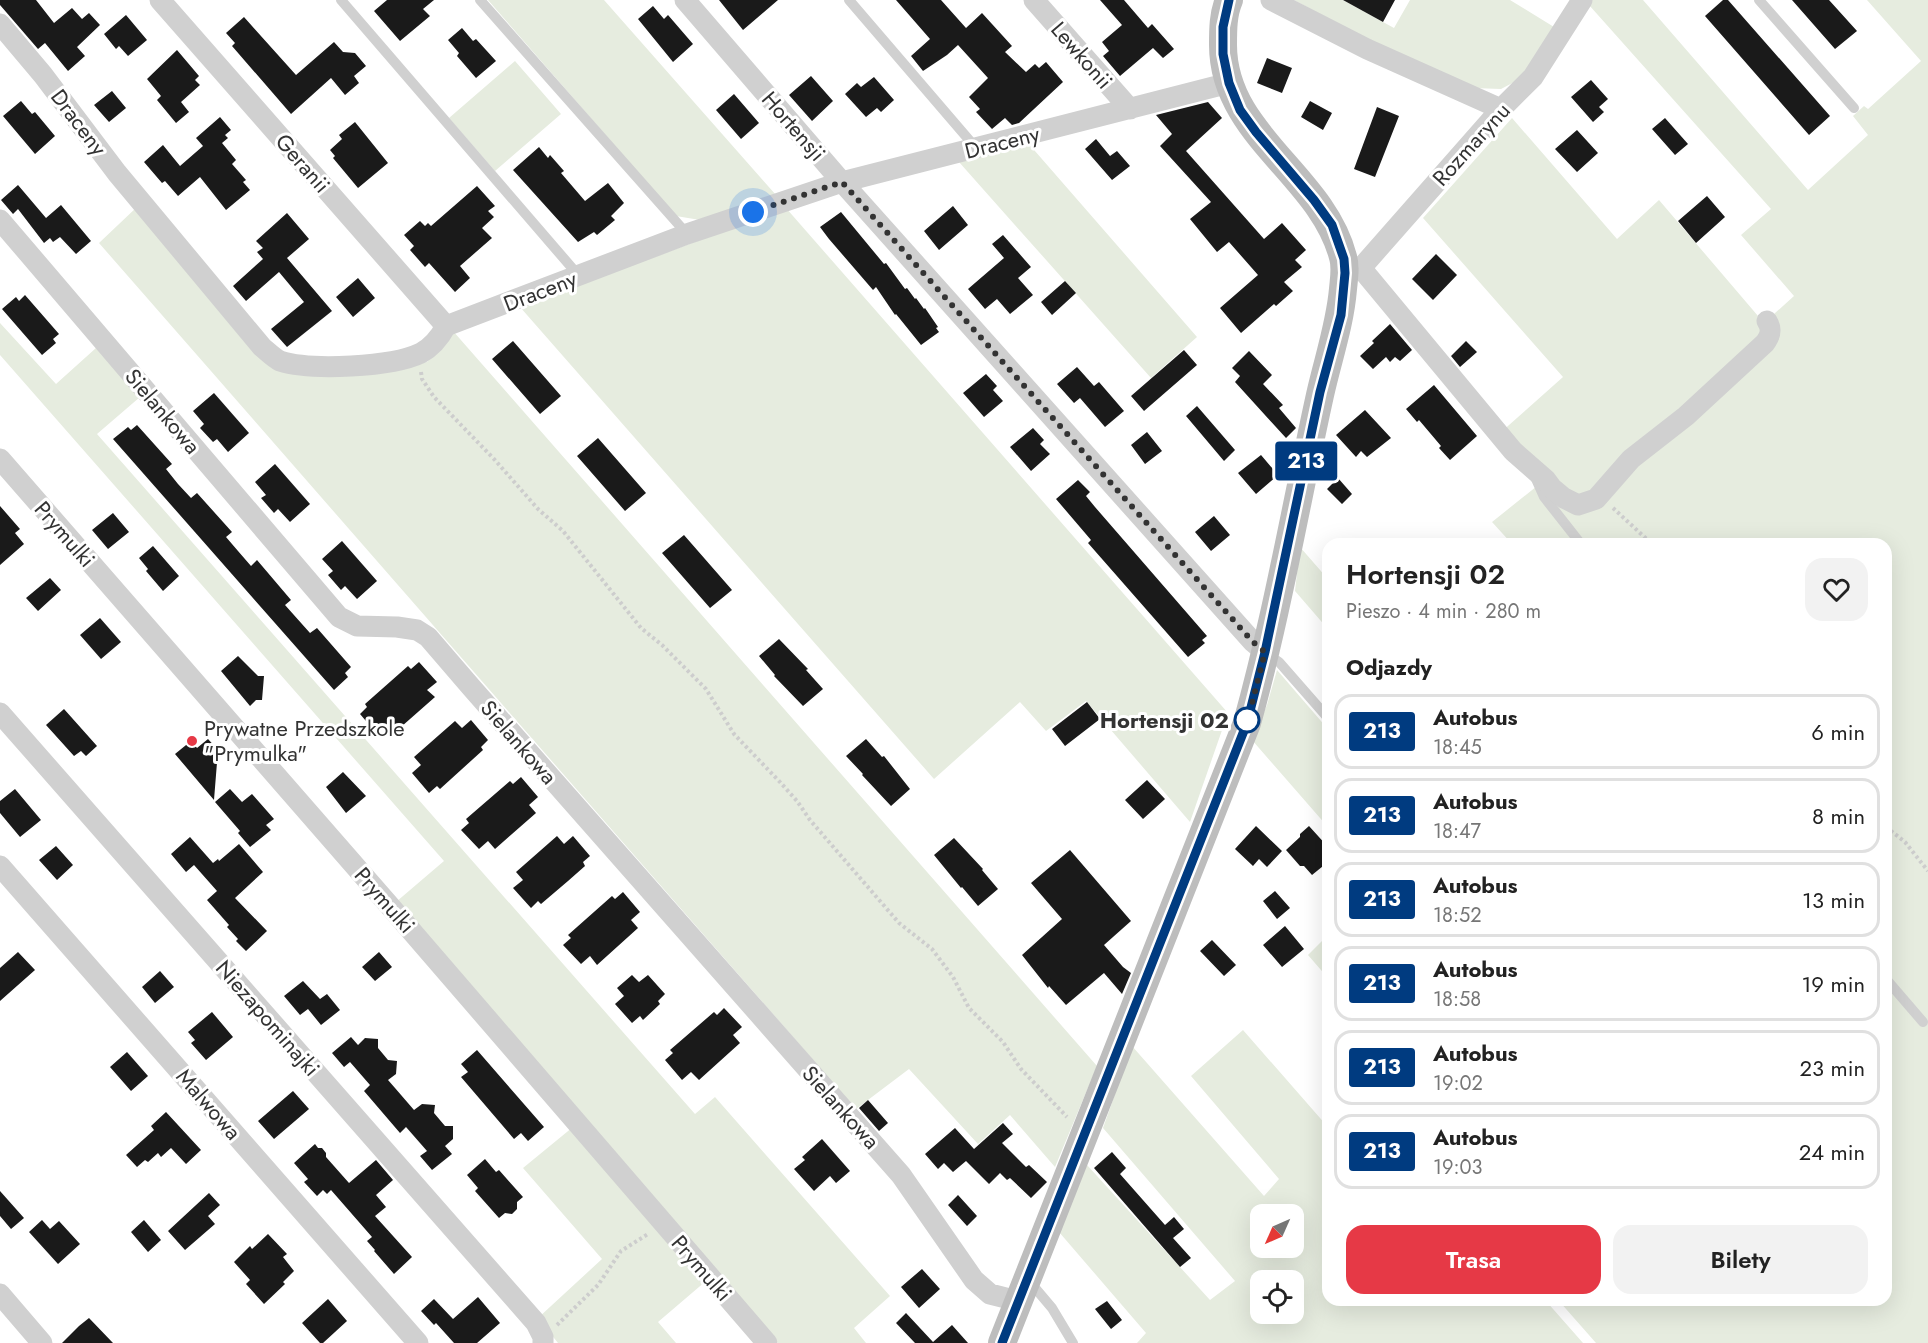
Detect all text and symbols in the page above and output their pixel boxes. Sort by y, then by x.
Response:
street label: Lewkonii [1044,14,1120,96]
street label: Draceny [43,82,115,162]
street label: Hortensji [755,84,833,168]
street label: Rozmarynu [1425,95,1517,193]
street label: Draceny [961,117,1043,167]
street label: Geranii [268,126,338,200]
your location [738,197,768,227]
street label: Draceny [499,262,582,320]
street label: Sielankowa [118,361,208,461]
line badge: 213 [1272,442,1340,480]
text: 213 [1287,446,1325,476]
street label: Prymulki [27,494,103,574]
text: Hortensji 02 [1346,554,1505,595]
button: heart [1805,558,1868,621]
text: Pieszo · 4 min · 280 m [1346,597,1541,626]
text: Odjazdy [1346,651,1432,683]
street label: Sielankowa [473,693,565,791]
text: Autobus [1433,701,1518,733]
place label: Hortensji 02 [1100,704,1229,736]
marker: Hortensji 02 [1234,707,1260,733]
place label: Prywatne Przedszkole "Prymulka" [204,712,405,769]
text: 213 [1363,716,1401,746]
text: 6 min [1811,716,1865,748]
text: 18:45 [1433,733,1482,762]
marker: Prywatne Przedszkole "Prymulka" [185,734,199,748]
text: Autobus [1433,785,1518,817]
text: 213 [1363,800,1401,830]
text: 8 min [1812,800,1865,832]
text: 18:47 [1433,817,1481,846]
street label: Prymulki [347,860,423,940]
text: Autobus [1433,869,1518,901]
text: 213 [1363,884,1401,914]
text: 13 min [1802,884,1865,916]
text: 18:52 [1433,901,1482,930]
street label: Niezapominajki [208,953,328,1083]
text: Autobus [1433,953,1518,985]
text: 213 [1363,968,1401,998]
text: 19 min [1801,968,1865,1000]
text: 18:58 [1433,985,1481,1014]
text: Autobus [1433,1037,1518,1069]
text: 213 [1363,1052,1401,1082]
text: 23 min [1799,1052,1865,1084]
street label: Sielankowa [795,1058,887,1156]
street label: Malwowa [169,1061,249,1147]
text: 19:02 [1433,1069,1483,1098]
text: Autobus [1433,1121,1518,1153]
text: 213 [1363,1136,1401,1166]
text: 24 min [1799,1136,1865,1168]
text: 19:03 [1433,1153,1482,1182]
north arrow [1250,1204,1304,1258]
map controls [1250,1204,1304,1324]
button: Trasa [1346,1225,1601,1294]
button: Bilety [1613,1225,1868,1294]
street label: Prymulki [664,1228,740,1308]
button: locate [1250,1270,1304,1324]

